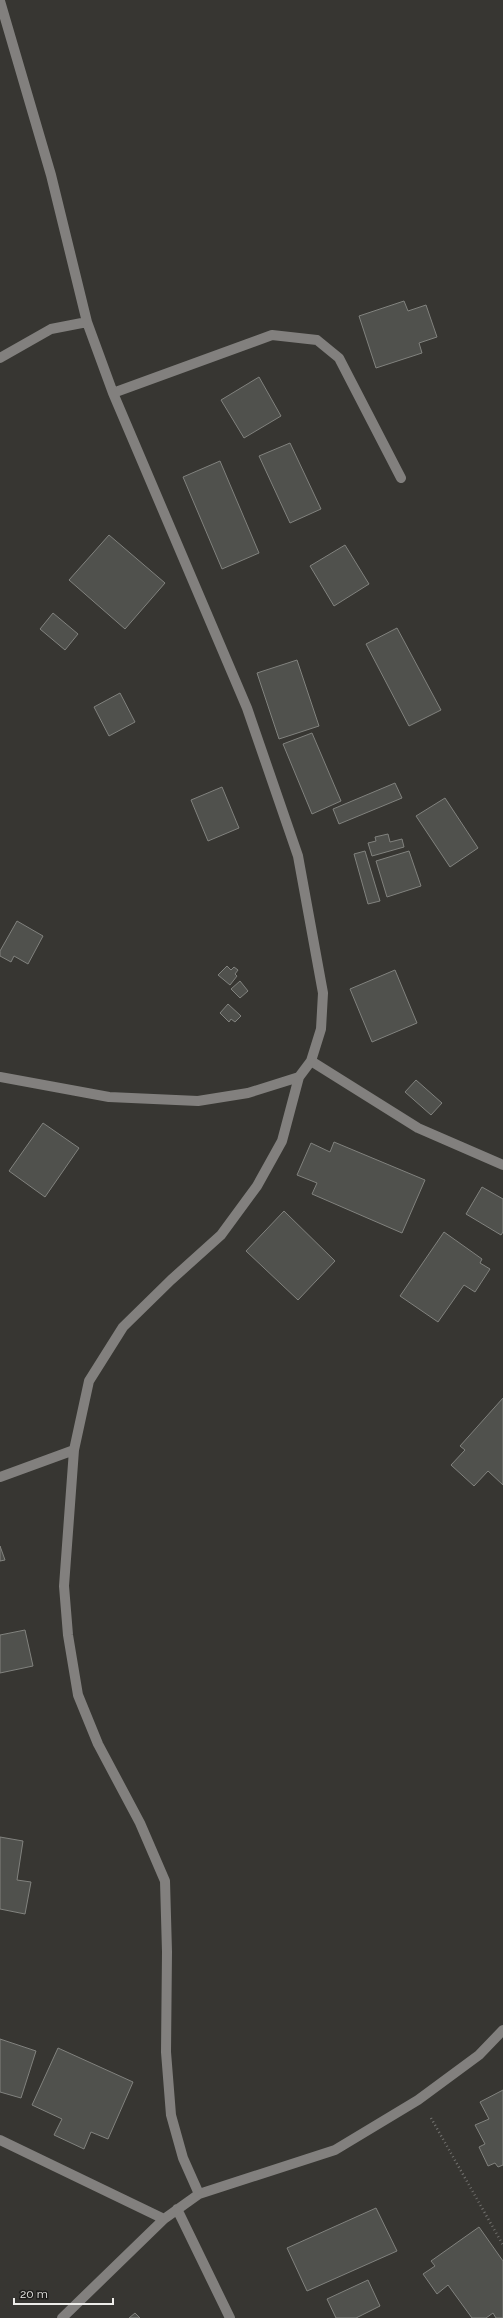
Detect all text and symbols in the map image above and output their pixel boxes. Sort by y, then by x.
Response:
scale bar [14,2280,113,2306]
text: 20 m [20,2287,48,2301]

